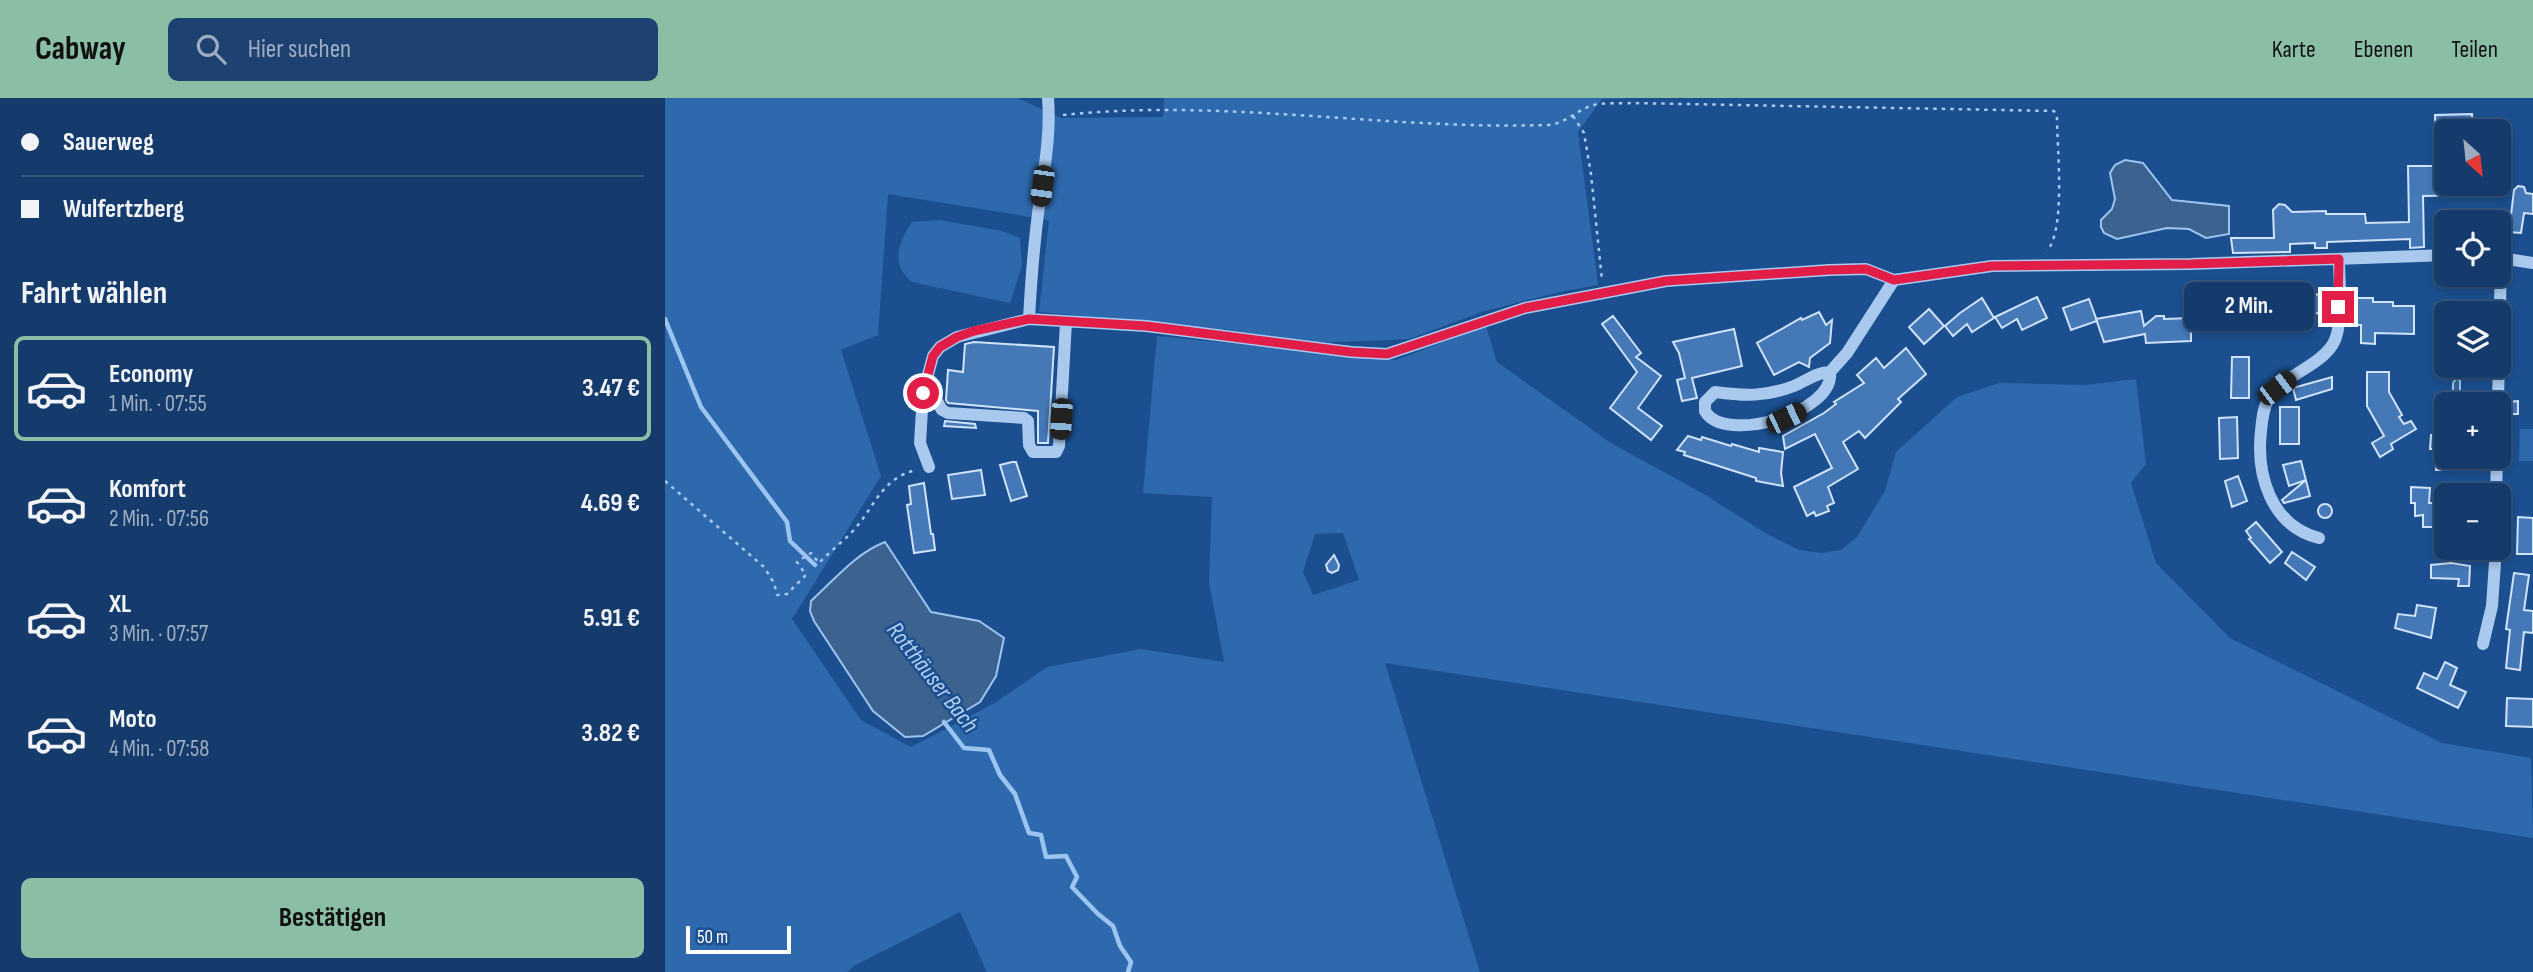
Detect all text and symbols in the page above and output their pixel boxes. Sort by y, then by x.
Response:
search box [168,18,658,81]
text: Cabway [35,29,126,69]
icon: search [192,30,230,68]
text: Hier suchen [248,34,351,65]
text: Karte [2272,35,2316,64]
text: Ebenen [2354,35,2413,64]
text: Teilen [2451,35,2498,64]
north arrow [2434,119,2511,196]
map controls [2434,119,2511,560]
text: Sauerweg [63,127,154,158]
car [1029,164,1056,208]
text: Wulfertzberg [63,194,184,225]
button: locate [2434,210,2511,287]
text: Fahrt wählen [21,274,167,313]
callout: 2 Min. [2184,282,2313,332]
route end [2322,291,2354,323]
text: 2 Min. [2225,292,2273,320]
button: layers [2434,301,2511,378]
icon: car [25,357,88,420]
text: Economy [109,359,193,390]
car [2254,367,2301,409]
text: 3.47 € [582,373,640,404]
route start [907,377,939,409]
text: 1 Min. · 07:55 [109,390,207,418]
button: + [2434,392,2511,469]
car [1050,397,1073,441]
car [1763,399,1810,437]
icon: car [25,472,88,535]
text: Komfort [109,474,186,505]
button: − [2434,483,2511,560]
text: 4.69 € [581,488,640,519]
text: 2 Min. · 07:56 [109,505,209,533]
icon: car [25,587,88,650]
text: XL [109,589,131,620]
text: 5.91 € [583,603,640,634]
water label: Rotthäuser Bach [880,616,985,738]
text: 3 Min. · 07:57 [109,620,208,648]
icon: car [25,702,88,765]
text: Moto [109,704,157,735]
text: 3.82 € [581,718,640,749]
text: 4 Min. · 07:58 [109,735,209,763]
button: Bestätigen [21,878,644,958]
scale bar [686,923,791,955]
text: 50 m [697,926,728,949]

